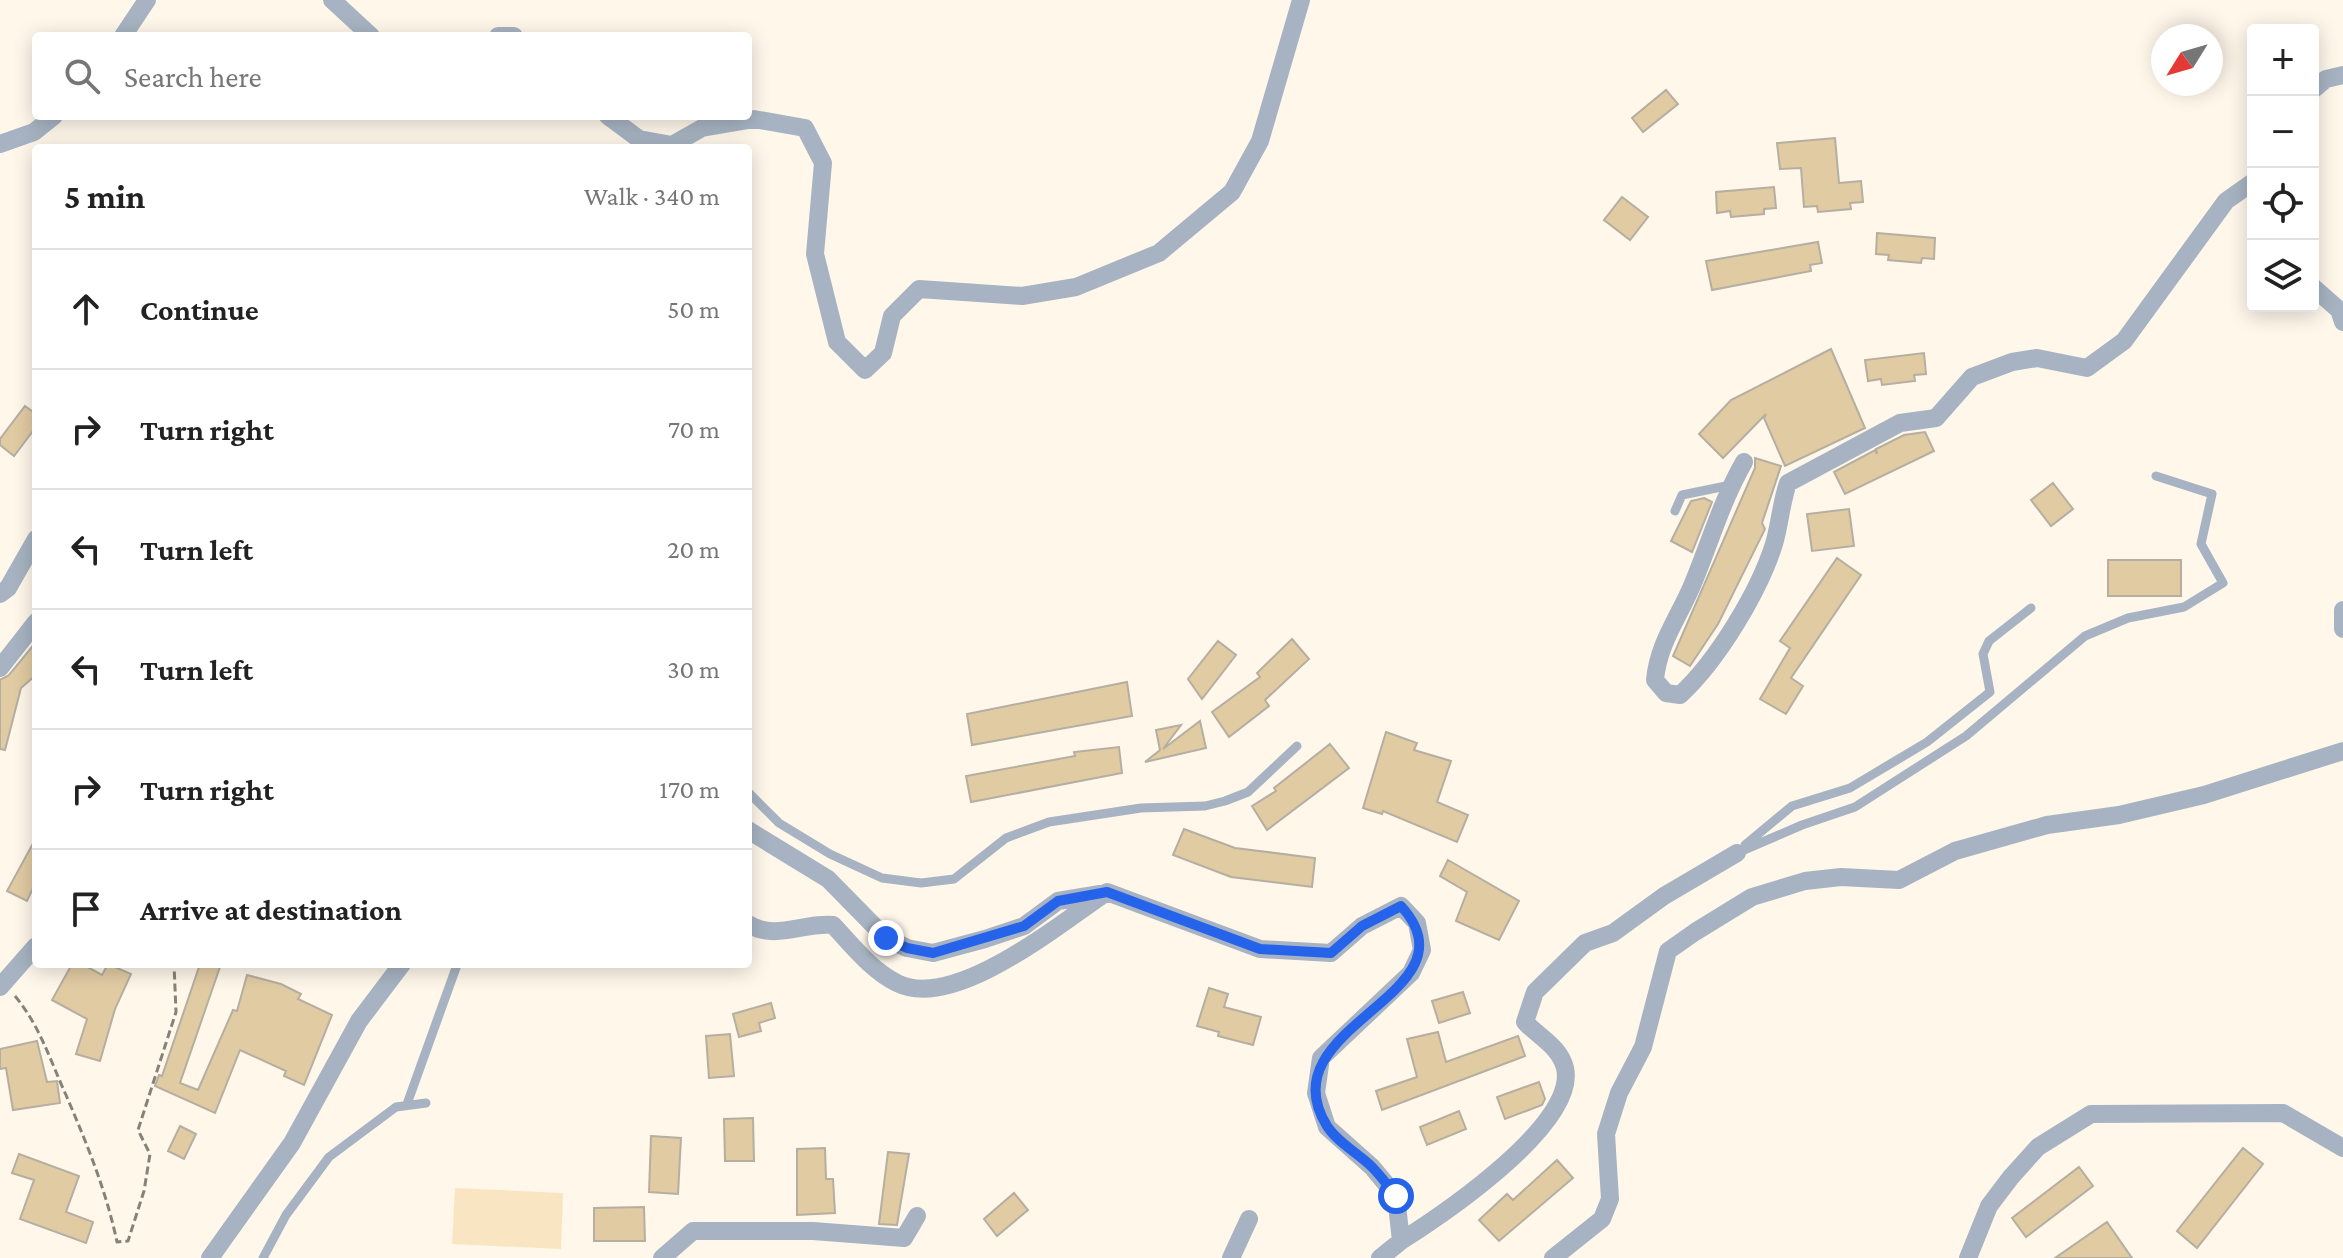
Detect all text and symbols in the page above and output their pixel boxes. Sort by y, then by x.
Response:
north arrow [2151,24,2223,96]
map controls [2247,24,2319,312]
button: + [2247,24,2319,96]
search box [32,32,752,120]
icon: search [60,54,104,98]
text: Search here [124,60,262,93]
button: − [2247,96,2319,168]
button: locate [2247,168,2319,240]
text: 5 min [64,178,145,215]
text: Walk · 340 m [584,182,720,211]
button: layers [2247,240,2319,312]
icon: ahead [64,287,108,331]
text: Continue [140,293,259,326]
text: 50 m [667,295,720,324]
icon: right [64,407,108,451]
text: Turn right [140,413,274,446]
text: 70 m [668,415,720,444]
icon: left [64,527,108,571]
text: Turn left [140,533,253,566]
text: 20 m [667,535,720,564]
icon: left [64,647,108,691]
text: Turn left [140,653,253,686]
text: 30 m [667,655,720,684]
icon: right [64,767,108,811]
text: Turn right [140,773,274,806]
text: 170 m [659,775,720,804]
icon: arrive [64,887,108,931]
text: Arrive at destination [140,893,402,926]
route end [868,920,904,956]
route start [1378,1178,1414,1214]

